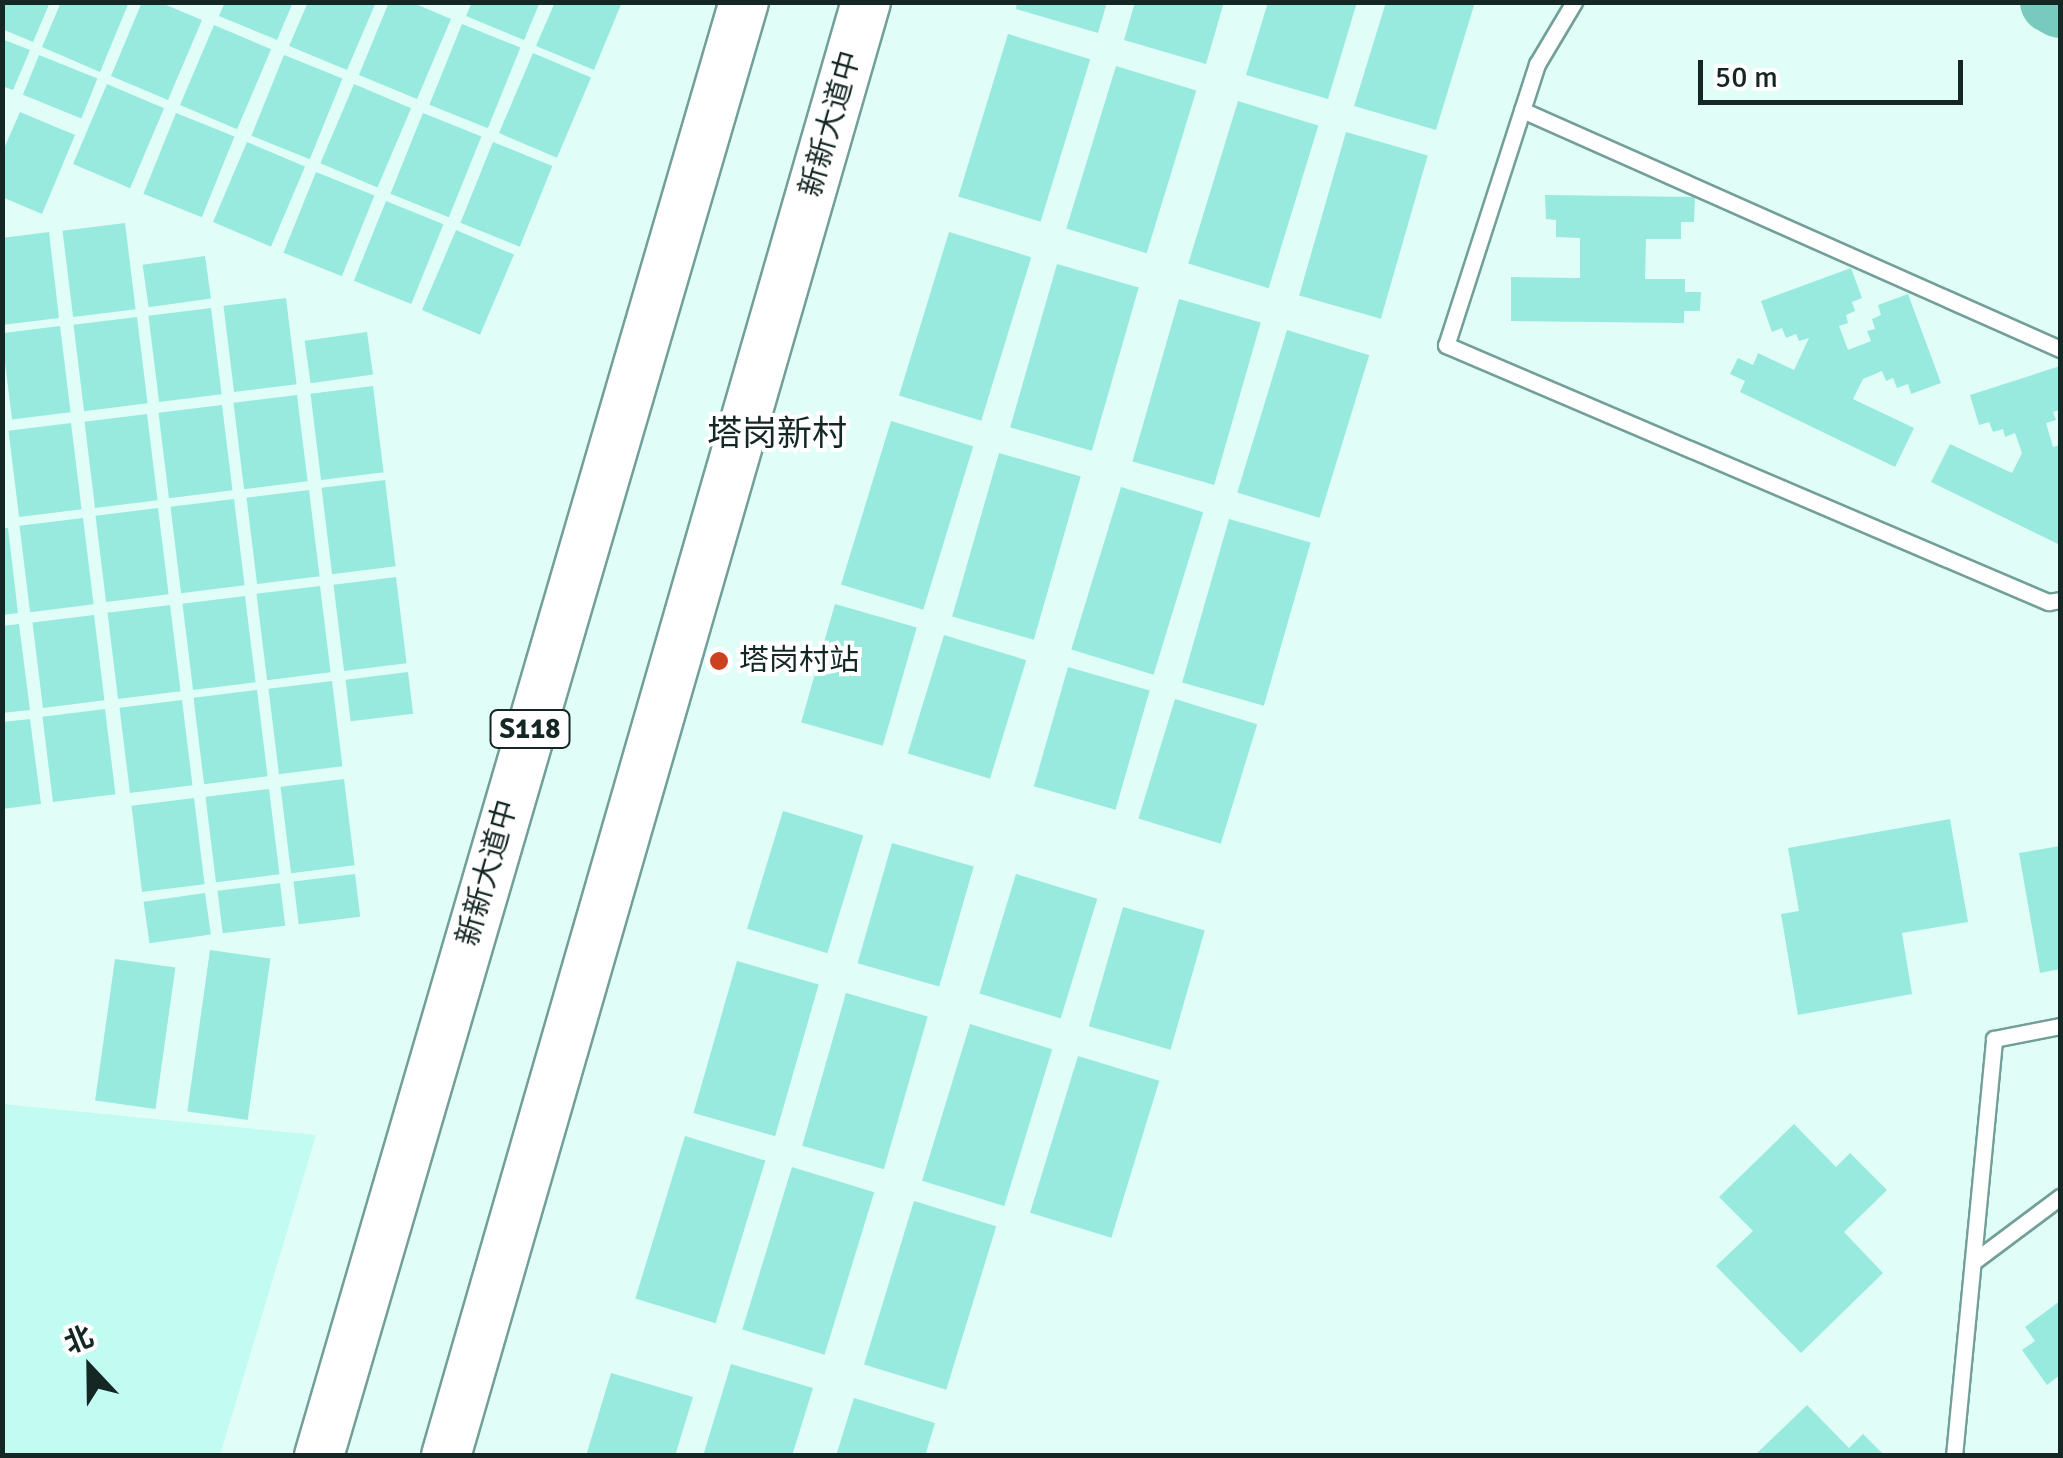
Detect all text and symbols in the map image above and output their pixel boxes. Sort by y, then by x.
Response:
scale bar [1703,40,1968,102]
street label: 新新大道中 [793,47,869,201]
text: 50 m [1715,59,1778,96]
district label: 塔岗新村 [707,413,847,455]
place label: 塔岗村站 [739,643,859,679]
marker: 塔岗村站 [708,650,730,672]
road number: S118 [488,706,572,752]
street label: 新新大道中 [450,796,526,950]
north arrow [40,1318,140,1418]
text: 北 [59,1319,98,1361]

